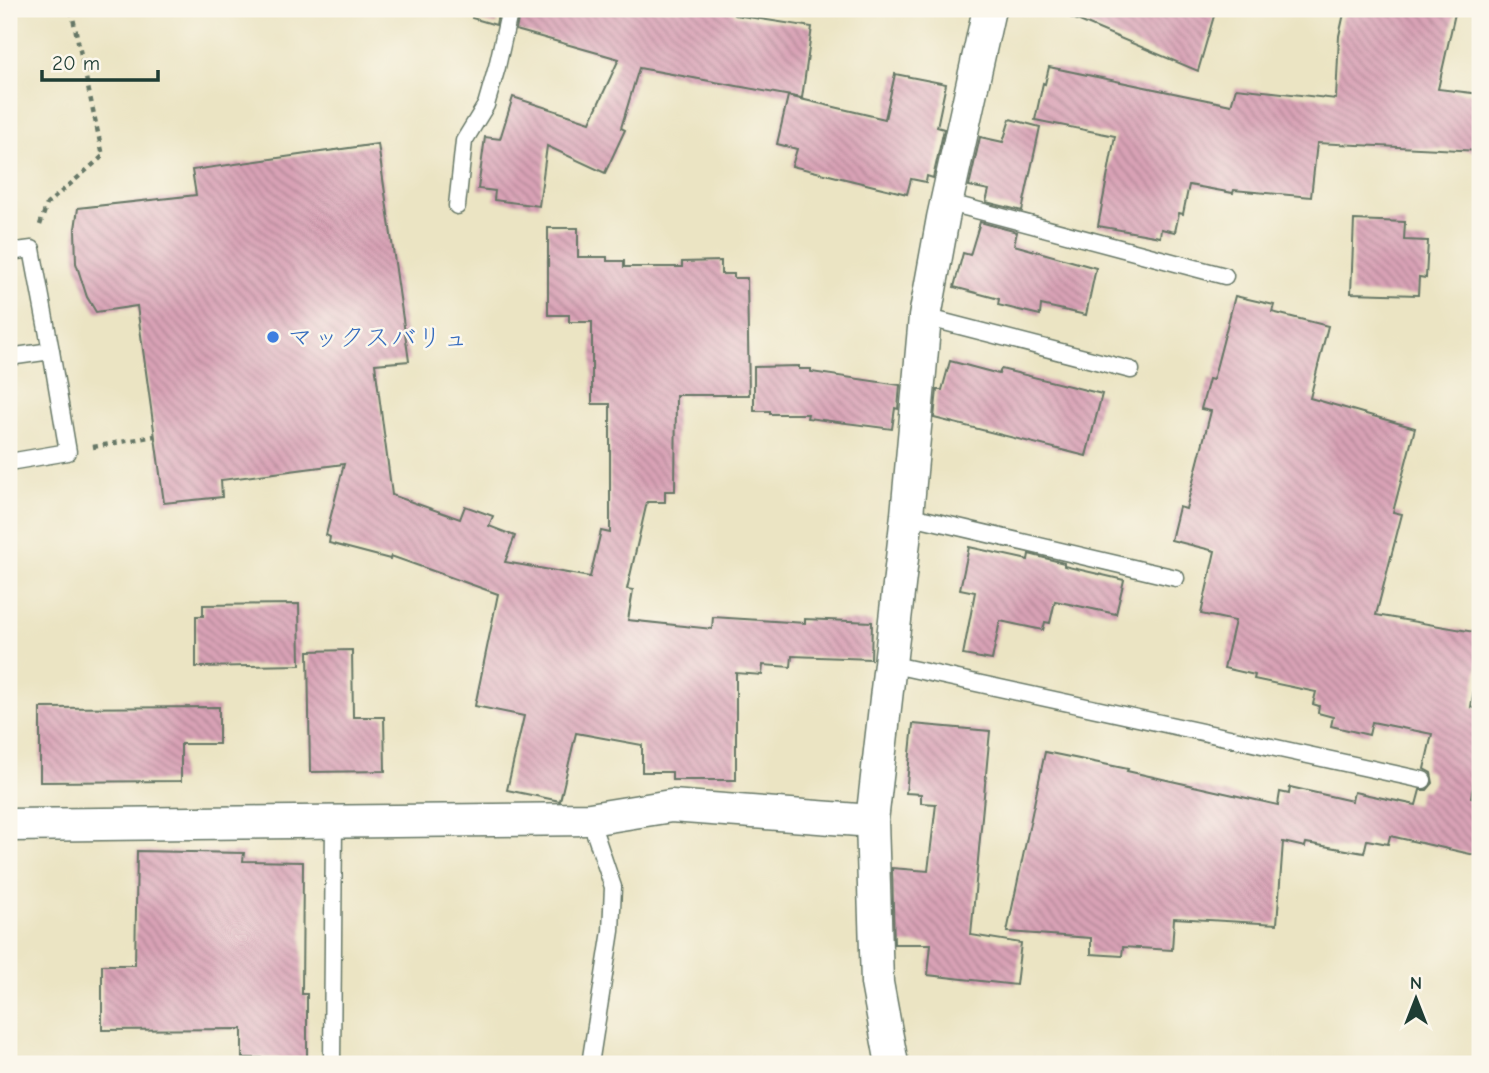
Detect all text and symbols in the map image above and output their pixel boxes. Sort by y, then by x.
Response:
scale bar [42,38,158,82]
text: 20 m [52,51,100,75]
place label: マックスバリュ [287,323,468,353]
marker: マックスバリュ [265,329,281,345]
north arrow [1380,964,1450,1034]
text: N [1410,972,1422,994]

